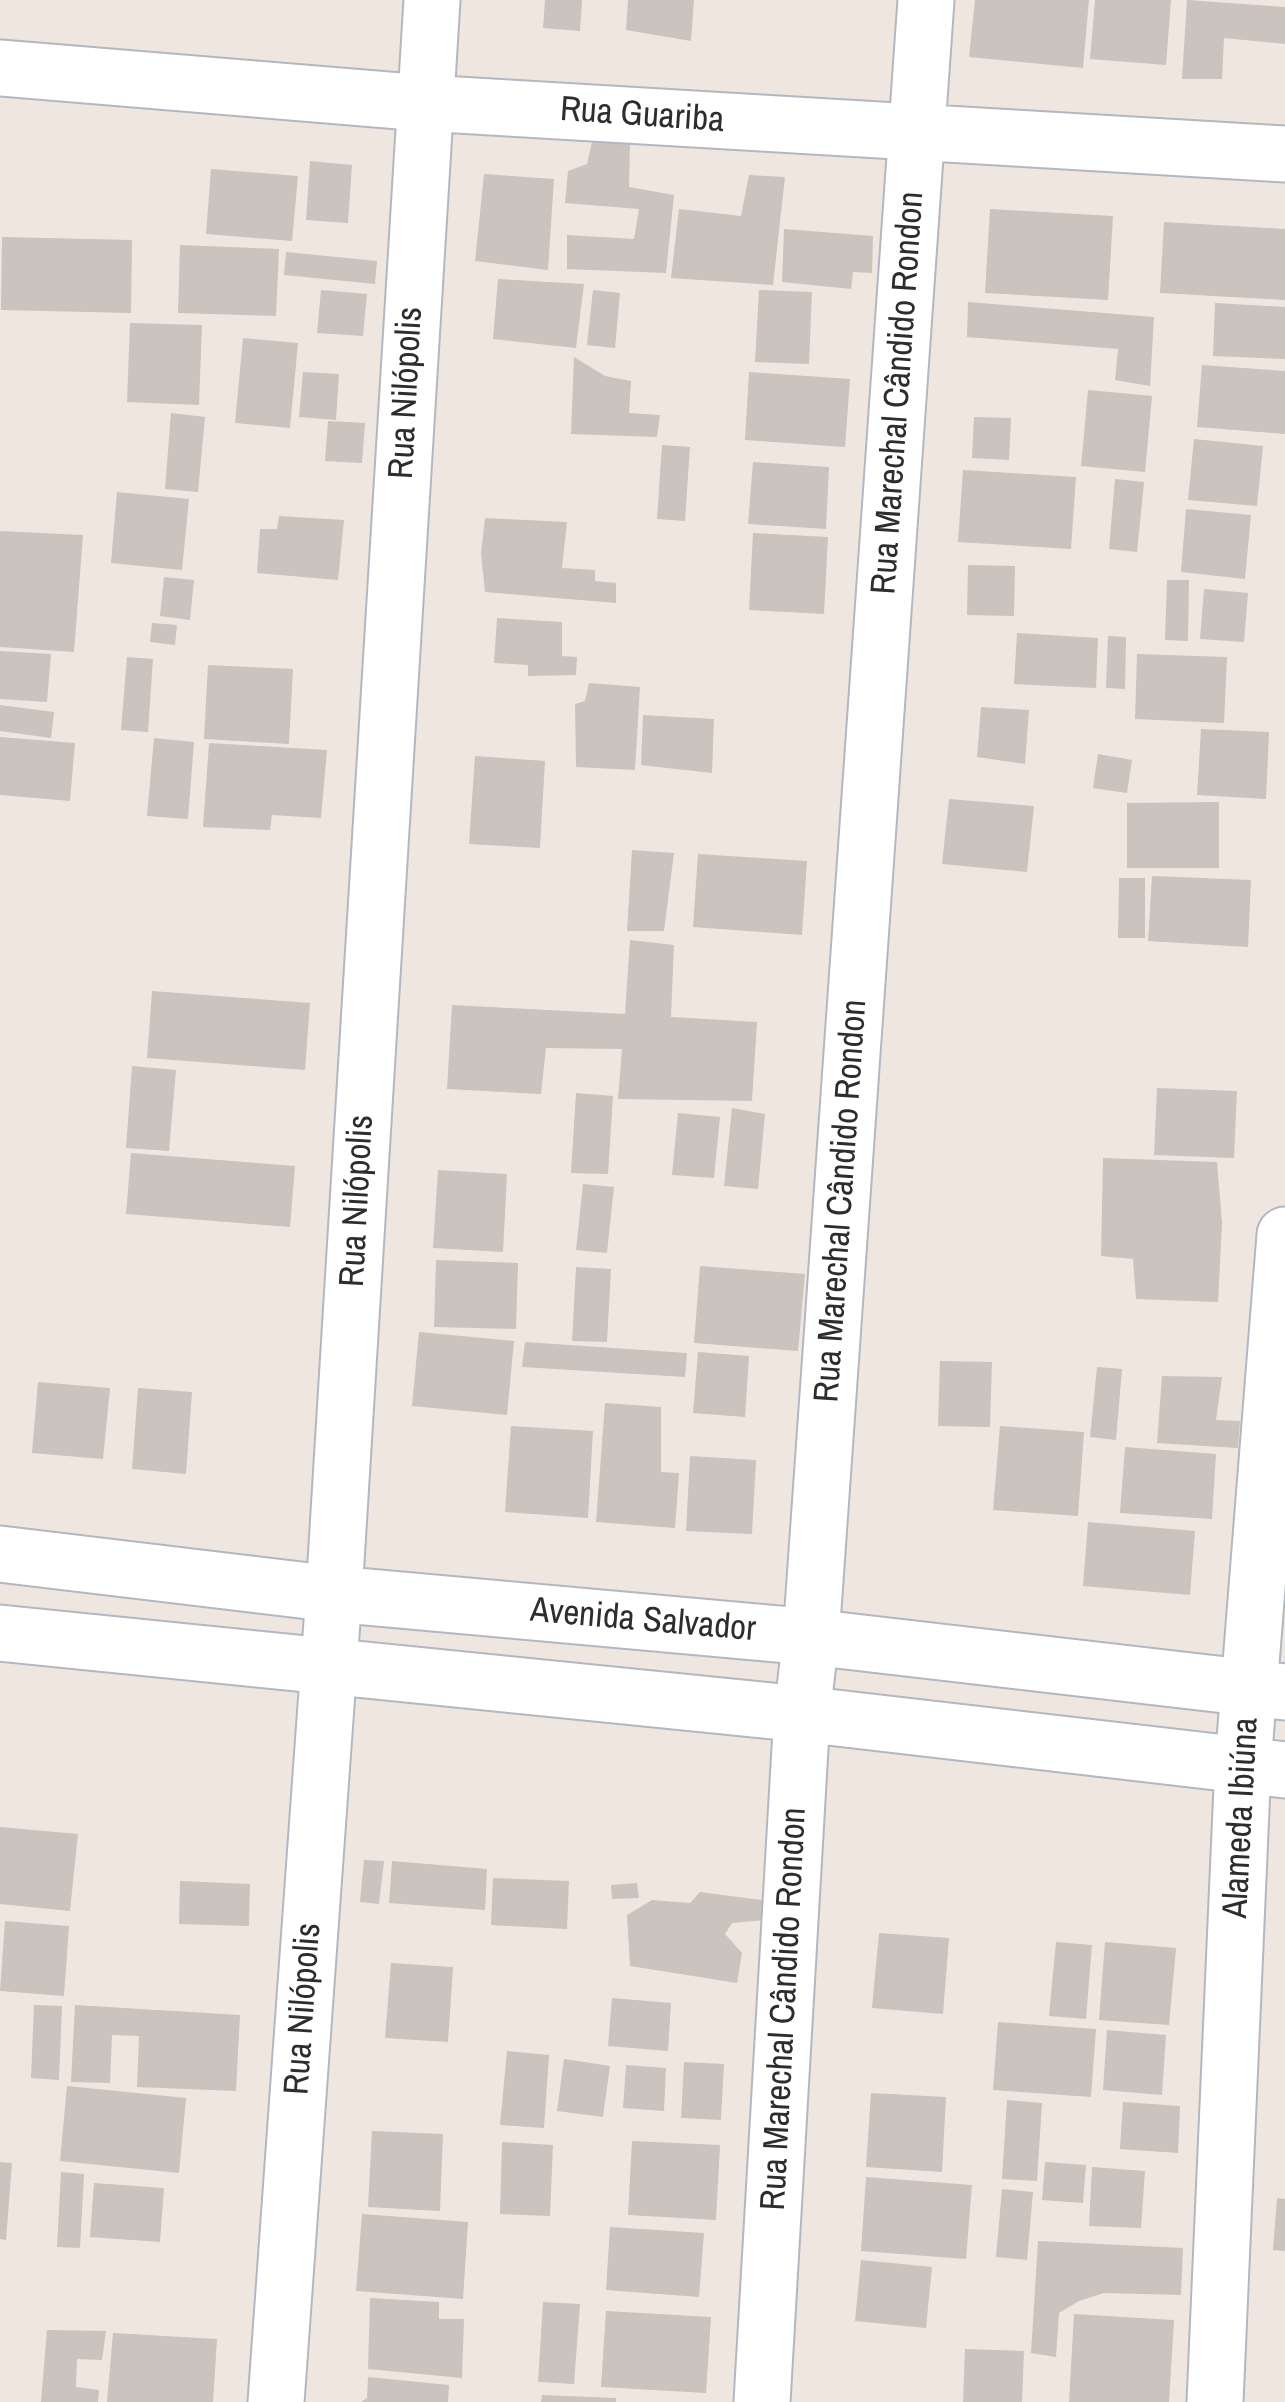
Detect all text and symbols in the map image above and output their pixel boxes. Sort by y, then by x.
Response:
street label: Rua Guariba [559,89,725,143]
street label: Rua Marechal Cândido Rondon [864,190,934,596]
street label: Rua Nilópolis [382,306,432,480]
street label: Rua Marechal Cândido Rondon [807,998,877,1404]
street label: Rua Nilópolis [333,1114,383,1288]
street label: Avenida Salvador [529,1590,757,1652]
street label: Alameda Ibiúna [1216,1717,1268,1919]
street label: Rua Marechal Cândido Rondon [753,1806,817,2212]
street label: Rua Nilópolis [277,1922,331,2096]

